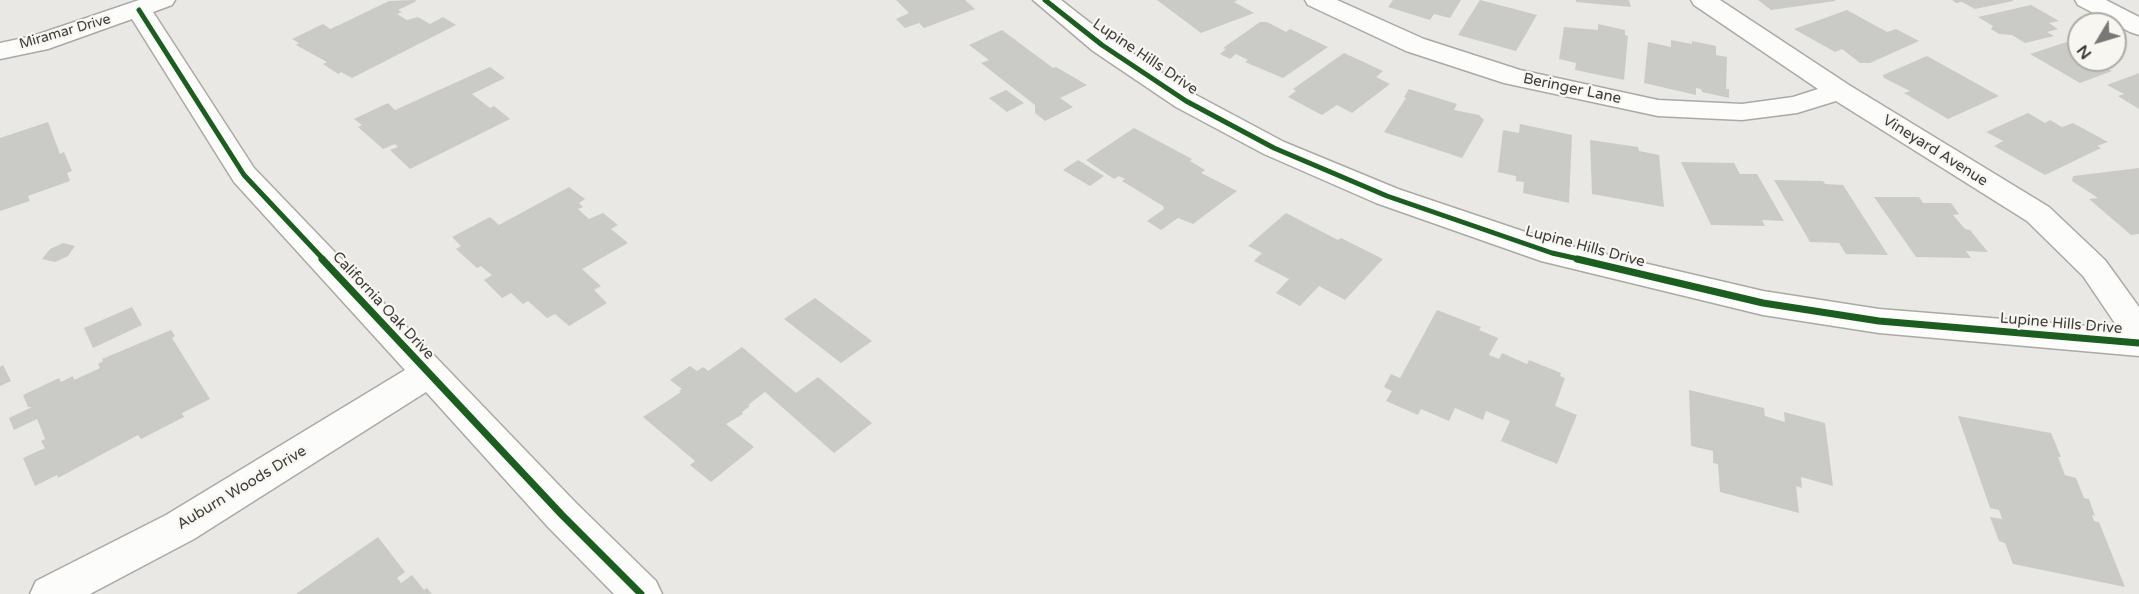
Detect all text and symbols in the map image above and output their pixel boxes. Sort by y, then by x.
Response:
street label: Miramar Drive [17,11,113,53]
north arrow [2067,12,2127,72]
street label: Lupine Hills Drive [1089,15,1201,99]
text: N [2073,41,2096,63]
street label: Beringer Lane [1521,70,1623,108]
street label: Vineyard Avenue [1879,111,1991,191]
street label: Lupine Hills Drive [1523,222,1647,272]
street label: California Oak Drive [328,248,438,364]
street label: Lupine Hills Drive [1999,310,2123,338]
street label: Auburn Woods Drive [174,442,310,534]

